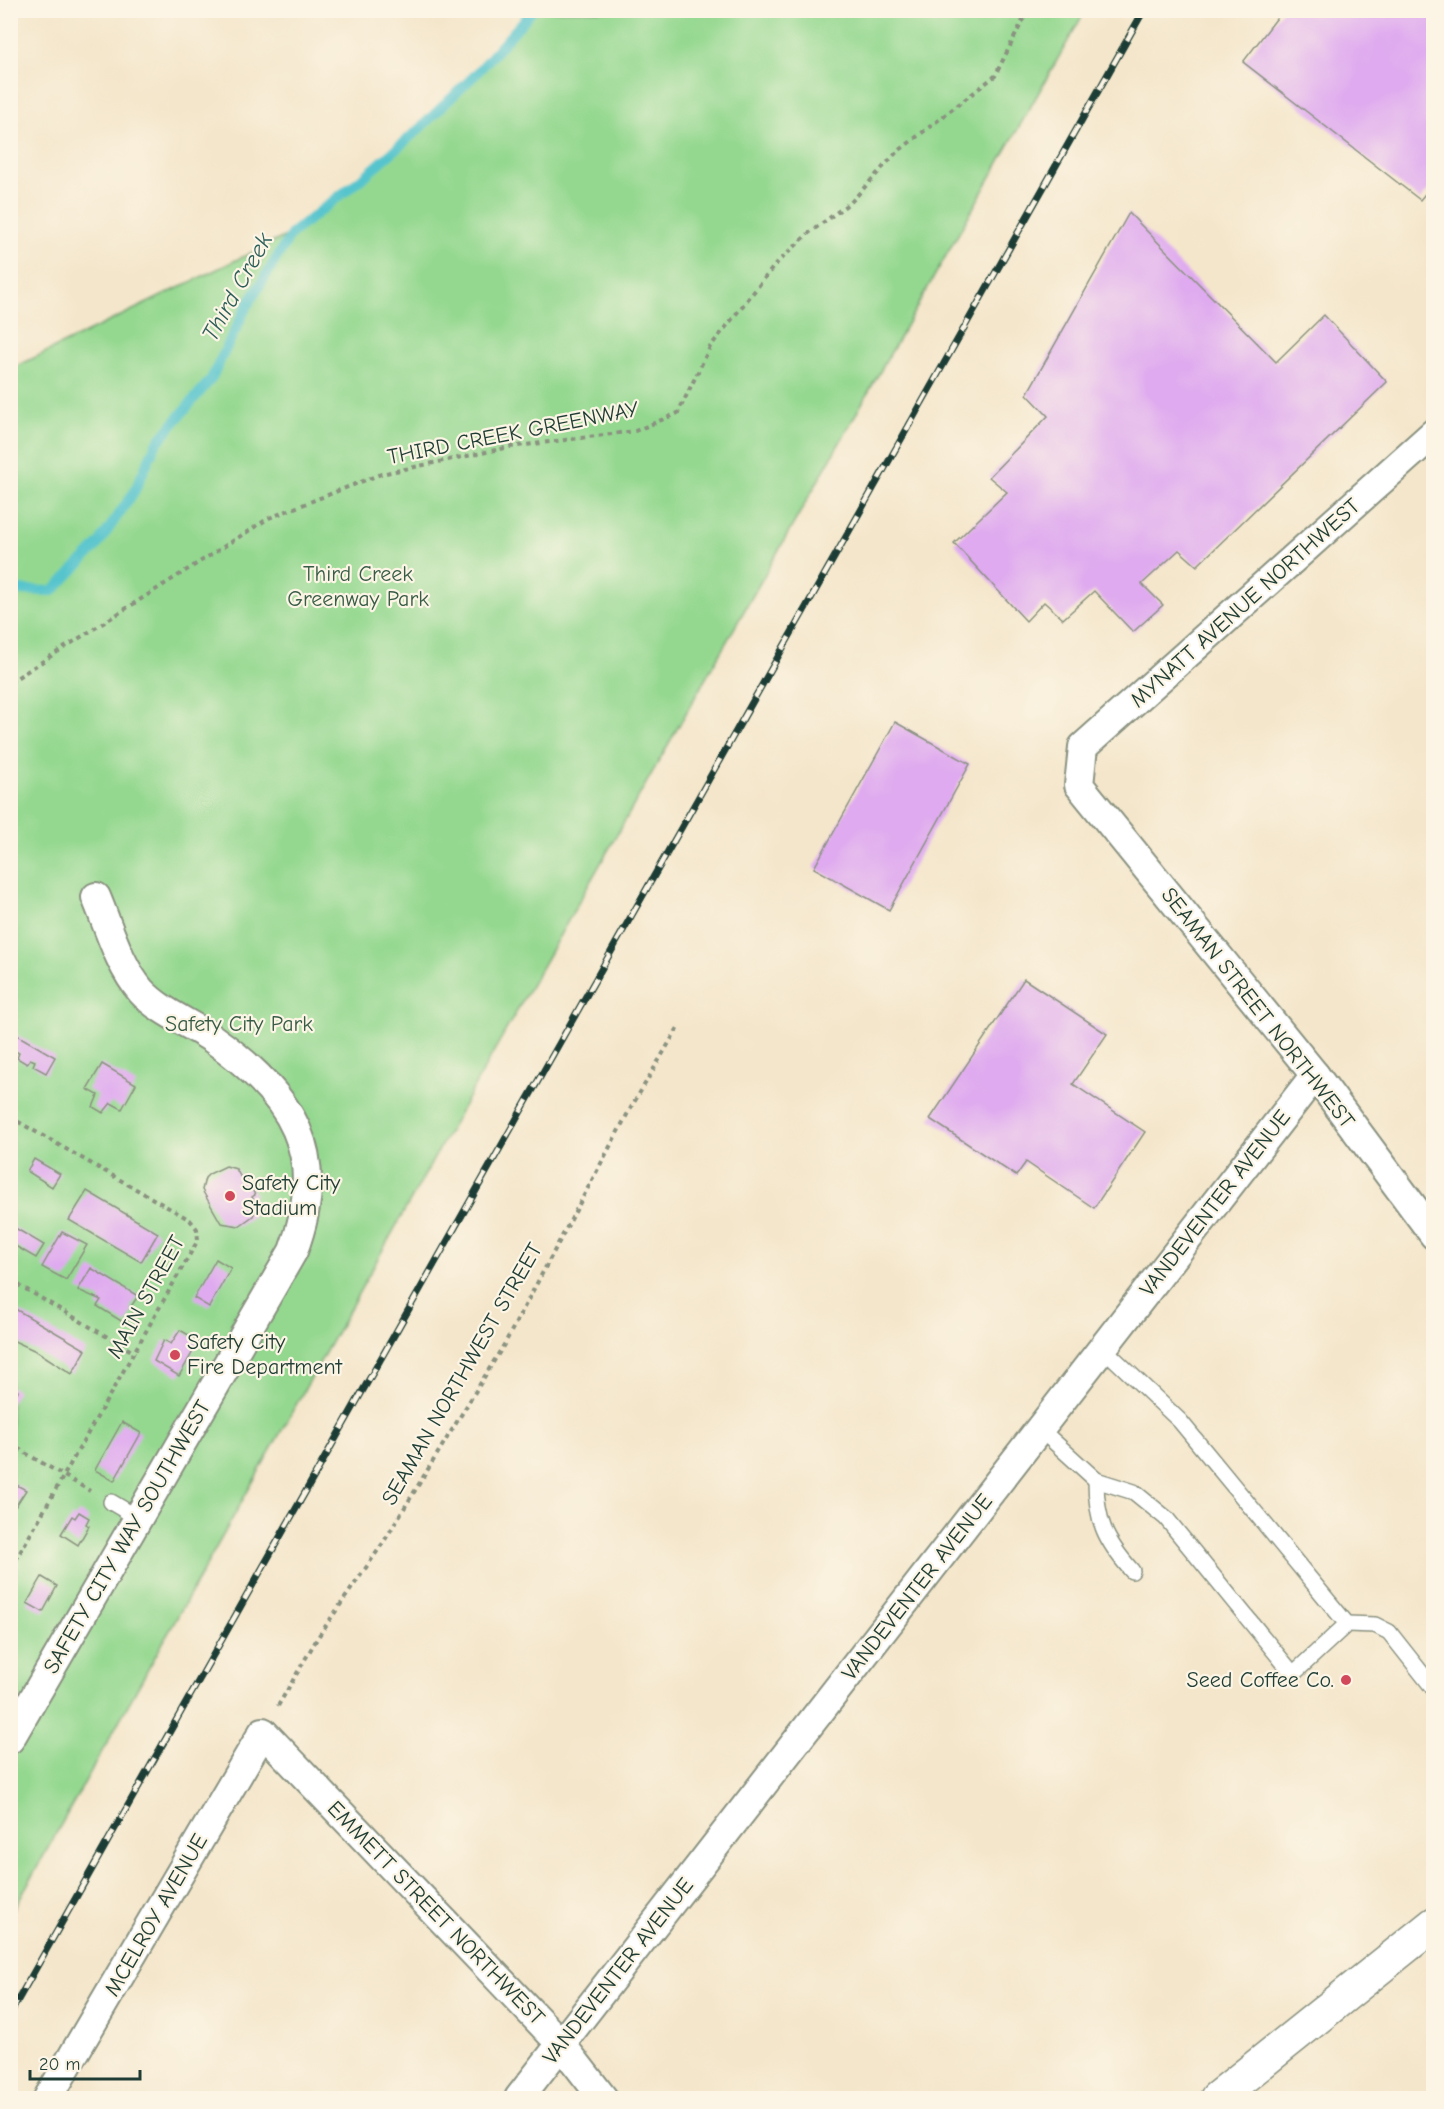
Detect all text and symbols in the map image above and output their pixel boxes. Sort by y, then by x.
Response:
water label: Third Creek [196,228,278,346]
street label: THIRD CREEK GREENWAY [385,396,641,470]
street label: MYNATT AVENUE NORTHWEST [1125,493,1366,713]
park label: Third Creek Greenway Park [287,561,429,612]
street label: SEAMAN STREET NORTHWEST [1156,882,1360,1134]
park label: Safety City Park [165,1011,313,1037]
street label: VANDEVENTER AVENUE [1134,1105,1296,1301]
place label: Safety City Stadium [242,1170,341,1221]
marker: Safety City Stadium [223,1189,237,1203]
street label: MAIN STREET [102,1231,191,1363]
street label: SEAMAN NORTHWEST STREET [376,1238,548,1510]
place label: Safety City Fire Department [187,1329,343,1380]
marker: Safety City Fire Department [168,1348,182,1362]
street label: SAFETY CITY WAY SOUTHWEST [38,1395,216,1678]
street label: VANDEVENTER AVENUE [836,1489,998,1685]
place label: Seed Coffee Co. [1187,1667,1334,1693]
marker: Seed Coffee Co. [1339,1673,1353,1687]
street label: EMMETT STREET NORTHWEST [322,1796,550,2031]
street label: MCELROY AVENUE [99,1829,213,2001]
street label: VANDEVENTER AVENUE [537,1873,699,2069]
scale bar [30,2043,140,2081]
text: 20 m [39,2054,80,2075]

